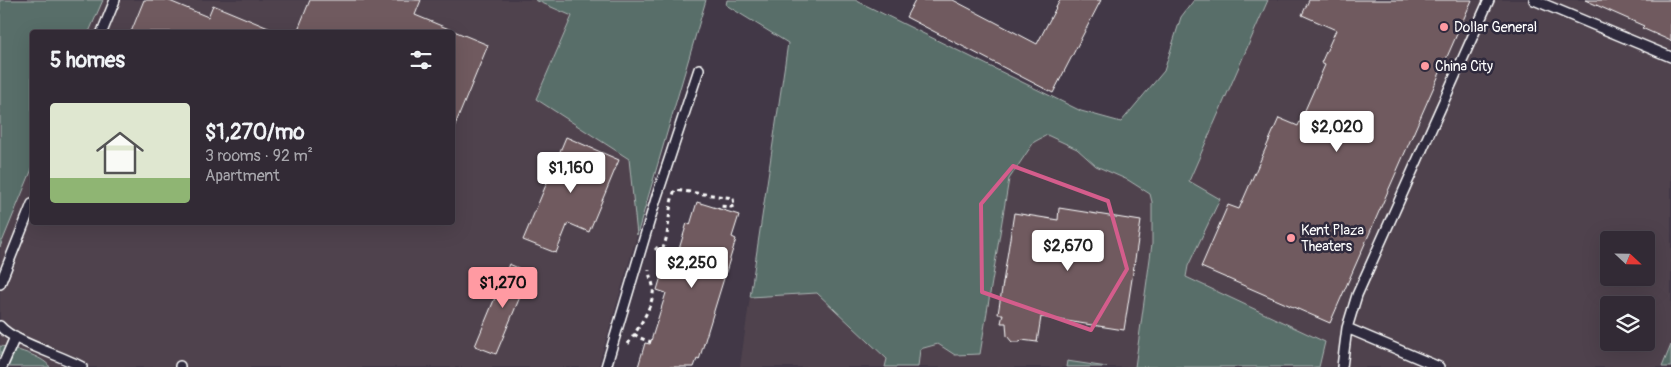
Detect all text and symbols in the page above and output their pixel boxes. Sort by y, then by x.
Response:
place label: Dollar General [1454,19,1537,36]
marker: Dollar General [1438,21,1450,33]
icon: filters [407,46,435,74]
text: 5 homes [50,47,125,74]
place label: China City [1435,58,1493,75]
marker: China City [1419,60,1431,72]
pin: $2,020 [1296,110,1378,153]
text: $2,020 [1311,117,1363,137]
text: $1,270/mo [205,119,305,146]
icon: home [90,123,150,183]
text: 3 rooms · 92 m² [205,146,313,166]
pin: $1,160 [530,152,612,194]
text: $1,160 [548,158,594,178]
text: Apartment [205,166,280,186]
place label: Kent Plaza Theaters [1301,222,1364,255]
pin: $2,670 [1027,230,1109,272]
north arrow [1600,231,1655,286]
map controls [1600,231,1655,351]
marker: Kent Plaza Theaters [1285,232,1297,244]
text: $2,670 [1043,236,1093,256]
pin: $2,250 [651,246,733,289]
text: $2,250 [667,253,717,273]
pin: $1,270 [462,266,544,309]
text: $1,270 [479,273,527,293]
button: layers [1600,296,1655,351]

